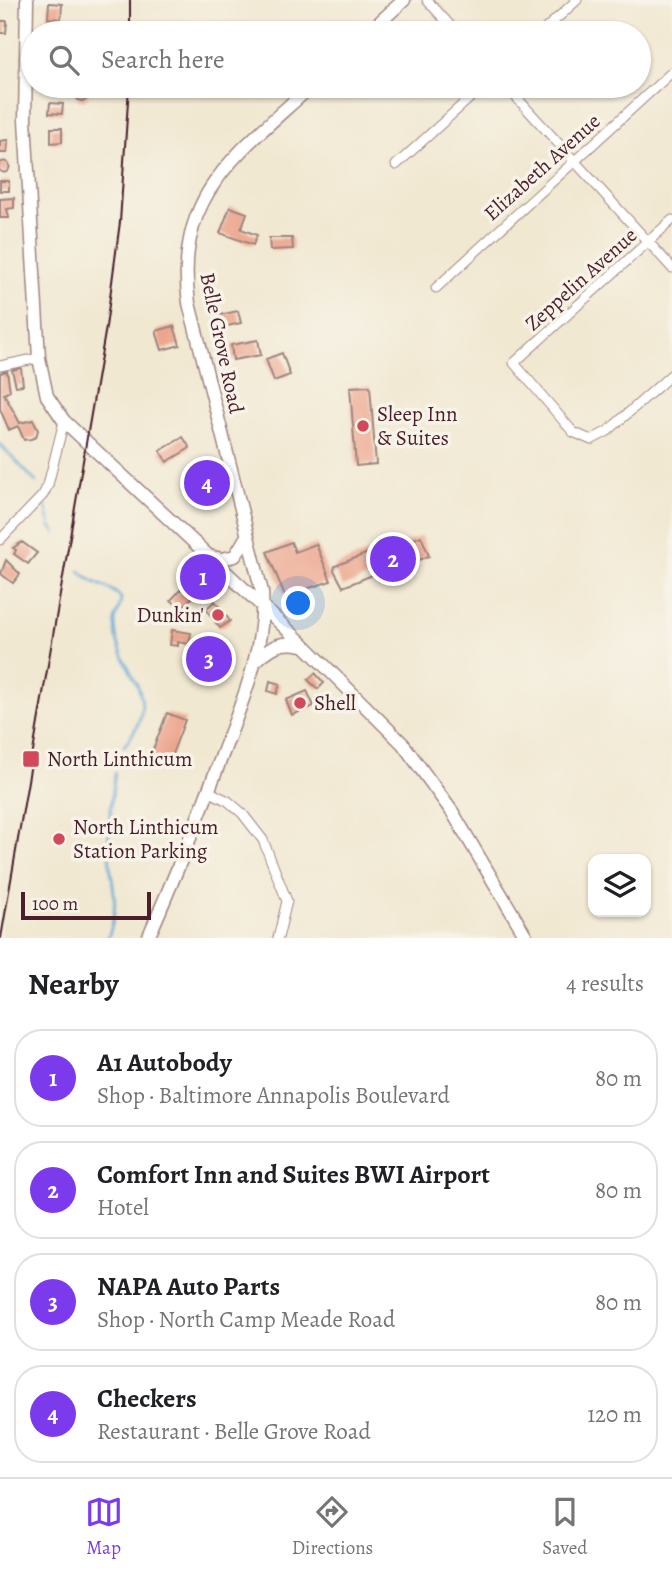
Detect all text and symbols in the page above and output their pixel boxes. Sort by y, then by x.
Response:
search box [21,21,651,98]
icon: search [45,41,83,79]
text: Search here [101,42,225,77]
street label: Elizabeth Avenue [478,107,606,227]
street label: Zeppelin Avenue [519,221,643,337]
street label: Belle Grove Road [193,270,251,417]
place label: Sleep Inn & Suites [377,400,458,452]
marker: Sleep Inn & Suites [355,418,371,434]
pin: 4 [184,457,230,509]
pin: 2 [370,533,416,585]
pin: 1 [180,551,226,603]
your location [281,586,315,620]
place label: Dunkin' [136,601,204,629]
marker: Dunkin' [210,607,226,623]
pin: 3 [186,633,232,685]
place label: Shell [314,689,356,717]
marker: Shell [292,695,308,711]
place label: North Linthicum [47,745,192,773]
marker: North Linthicum [21,749,41,769]
place label: North Linthicum Station Parking [73,813,218,865]
marker: North Linthicum Station Parking [51,831,67,847]
map controls [588,854,651,917]
button: layers [588,854,651,917]
scale bar [21,889,150,921]
text: 100 m [32,891,78,917]
text: Nearby [28,964,119,1004]
text: 4 results [566,968,644,999]
text: A1 Autobody [97,1045,232,1080]
text: 1 [49,1063,57,1094]
text: 80 m [595,1063,642,1094]
text: Shop · Baltimore Annapolis Boulevard [97,1080,450,1111]
text: Comfort Inn and Suites BWI Airport [97,1157,490,1192]
text: 2 [47,1175,59,1206]
text: 80 m [595,1175,642,1206]
text: Hotel [97,1192,149,1223]
text: NAPA Auto Parts [97,1269,280,1304]
text: 3 [48,1287,58,1318]
text: 80 m [595,1287,642,1318]
text: Shop · North Camp Meade Road [97,1304,395,1335]
text: Checkers [97,1381,197,1416]
text: 4 [48,1399,58,1430]
text: 120 m [587,1399,642,1430]
text: Restaurant · Belle Grove Road [97,1416,371,1447]
tab: Map [85,1493,123,1561]
tab: Directions [292,1493,373,1561]
tab: Saved [542,1493,587,1561]

